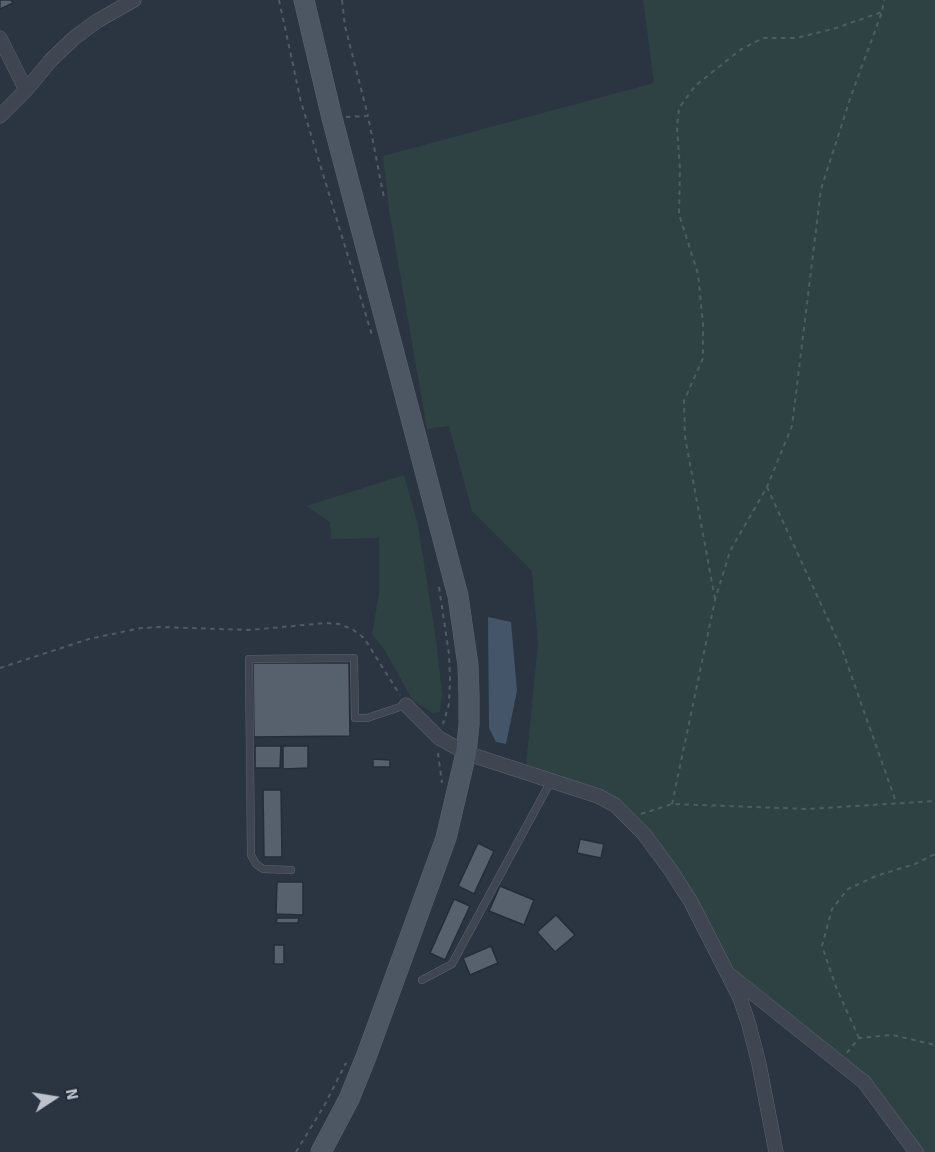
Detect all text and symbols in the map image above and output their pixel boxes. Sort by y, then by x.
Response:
north arrow [24,1068,84,1128]
text: N [61,1087,83,1102]

